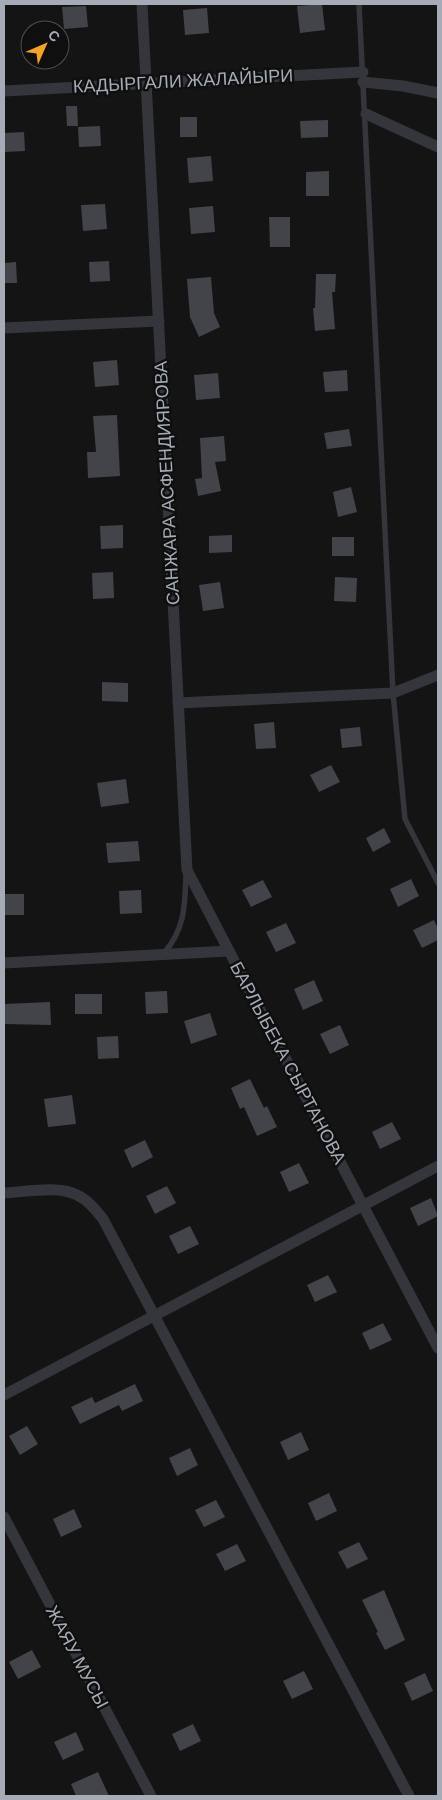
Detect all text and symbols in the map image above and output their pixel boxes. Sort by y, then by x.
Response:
north arrow [20,20,70,70]
text: С [44,26,64,46]
street label: КАДЫРГАЛИ ЖАЛАЙЫРИ [72,63,294,99]
street label: САНЖАРА АСФЕНДИЯРОВА [149,360,185,606]
street label: БАРЛЫБЕКА СЫРТАНОВА [224,957,352,1169]
street label: ЖАЯУ МУСЫ [40,1601,114,1713]

